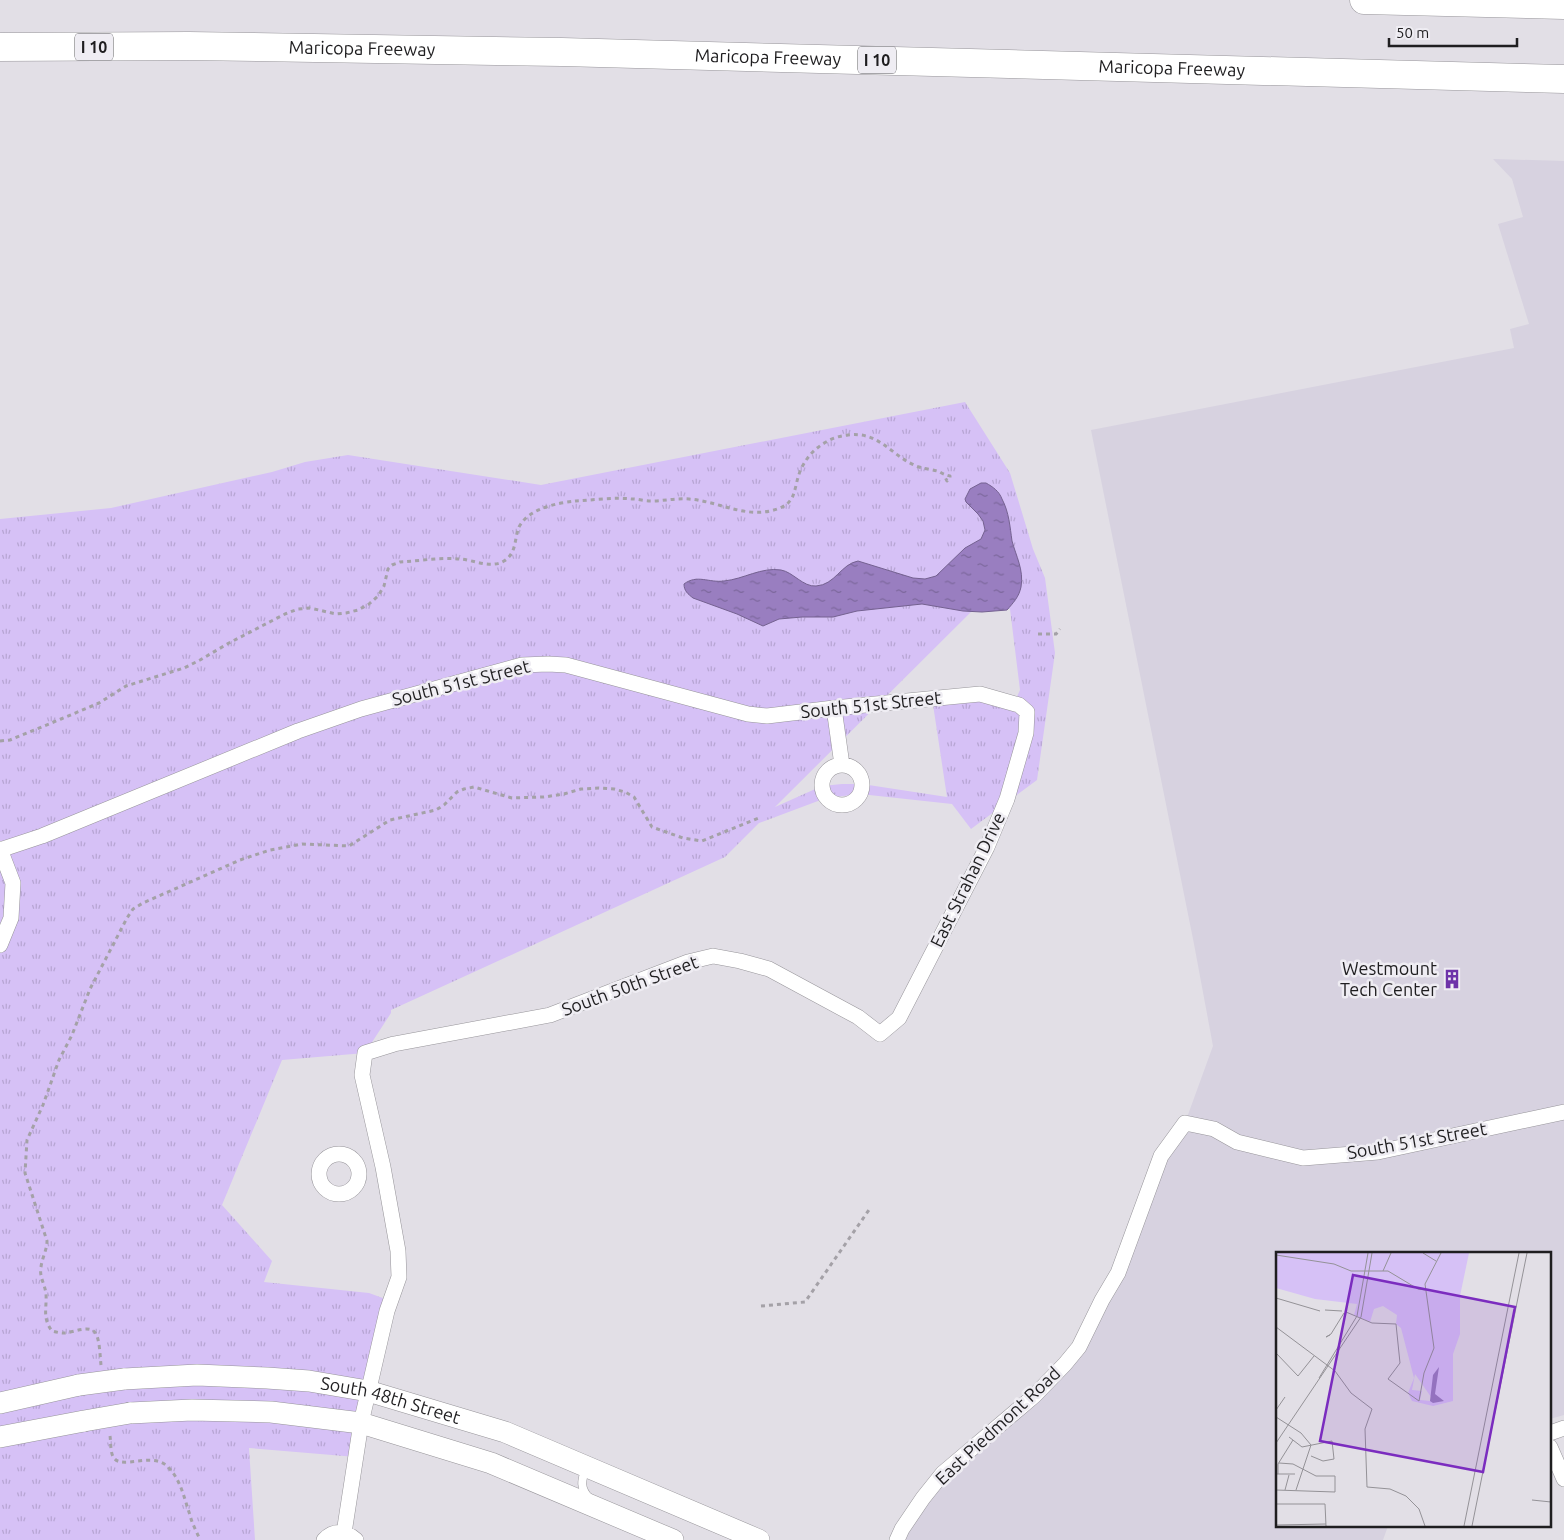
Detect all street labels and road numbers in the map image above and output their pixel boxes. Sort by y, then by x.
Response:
road number: I 10 [75,34,113,61]
street label: Maricopa Freeway [289,37,436,59]
street label: Maricopa Freeway [694,45,842,69]
road number: I 10 [858,46,896,74]
street label: Maricopa Freeway [1098,55,1246,79]
street label: South 51st Street [390,655,532,709]
street label: South 51st Street [800,687,942,721]
street label: East Strahan Drive [926,809,1008,950]
street label: South 50th Street [559,951,701,1019]
street label: South 51st Street [1346,1118,1488,1162]
street label: East Piedmont Road [931,1362,1064,1488]
street label: South 48th Street [319,1372,463,1427]

